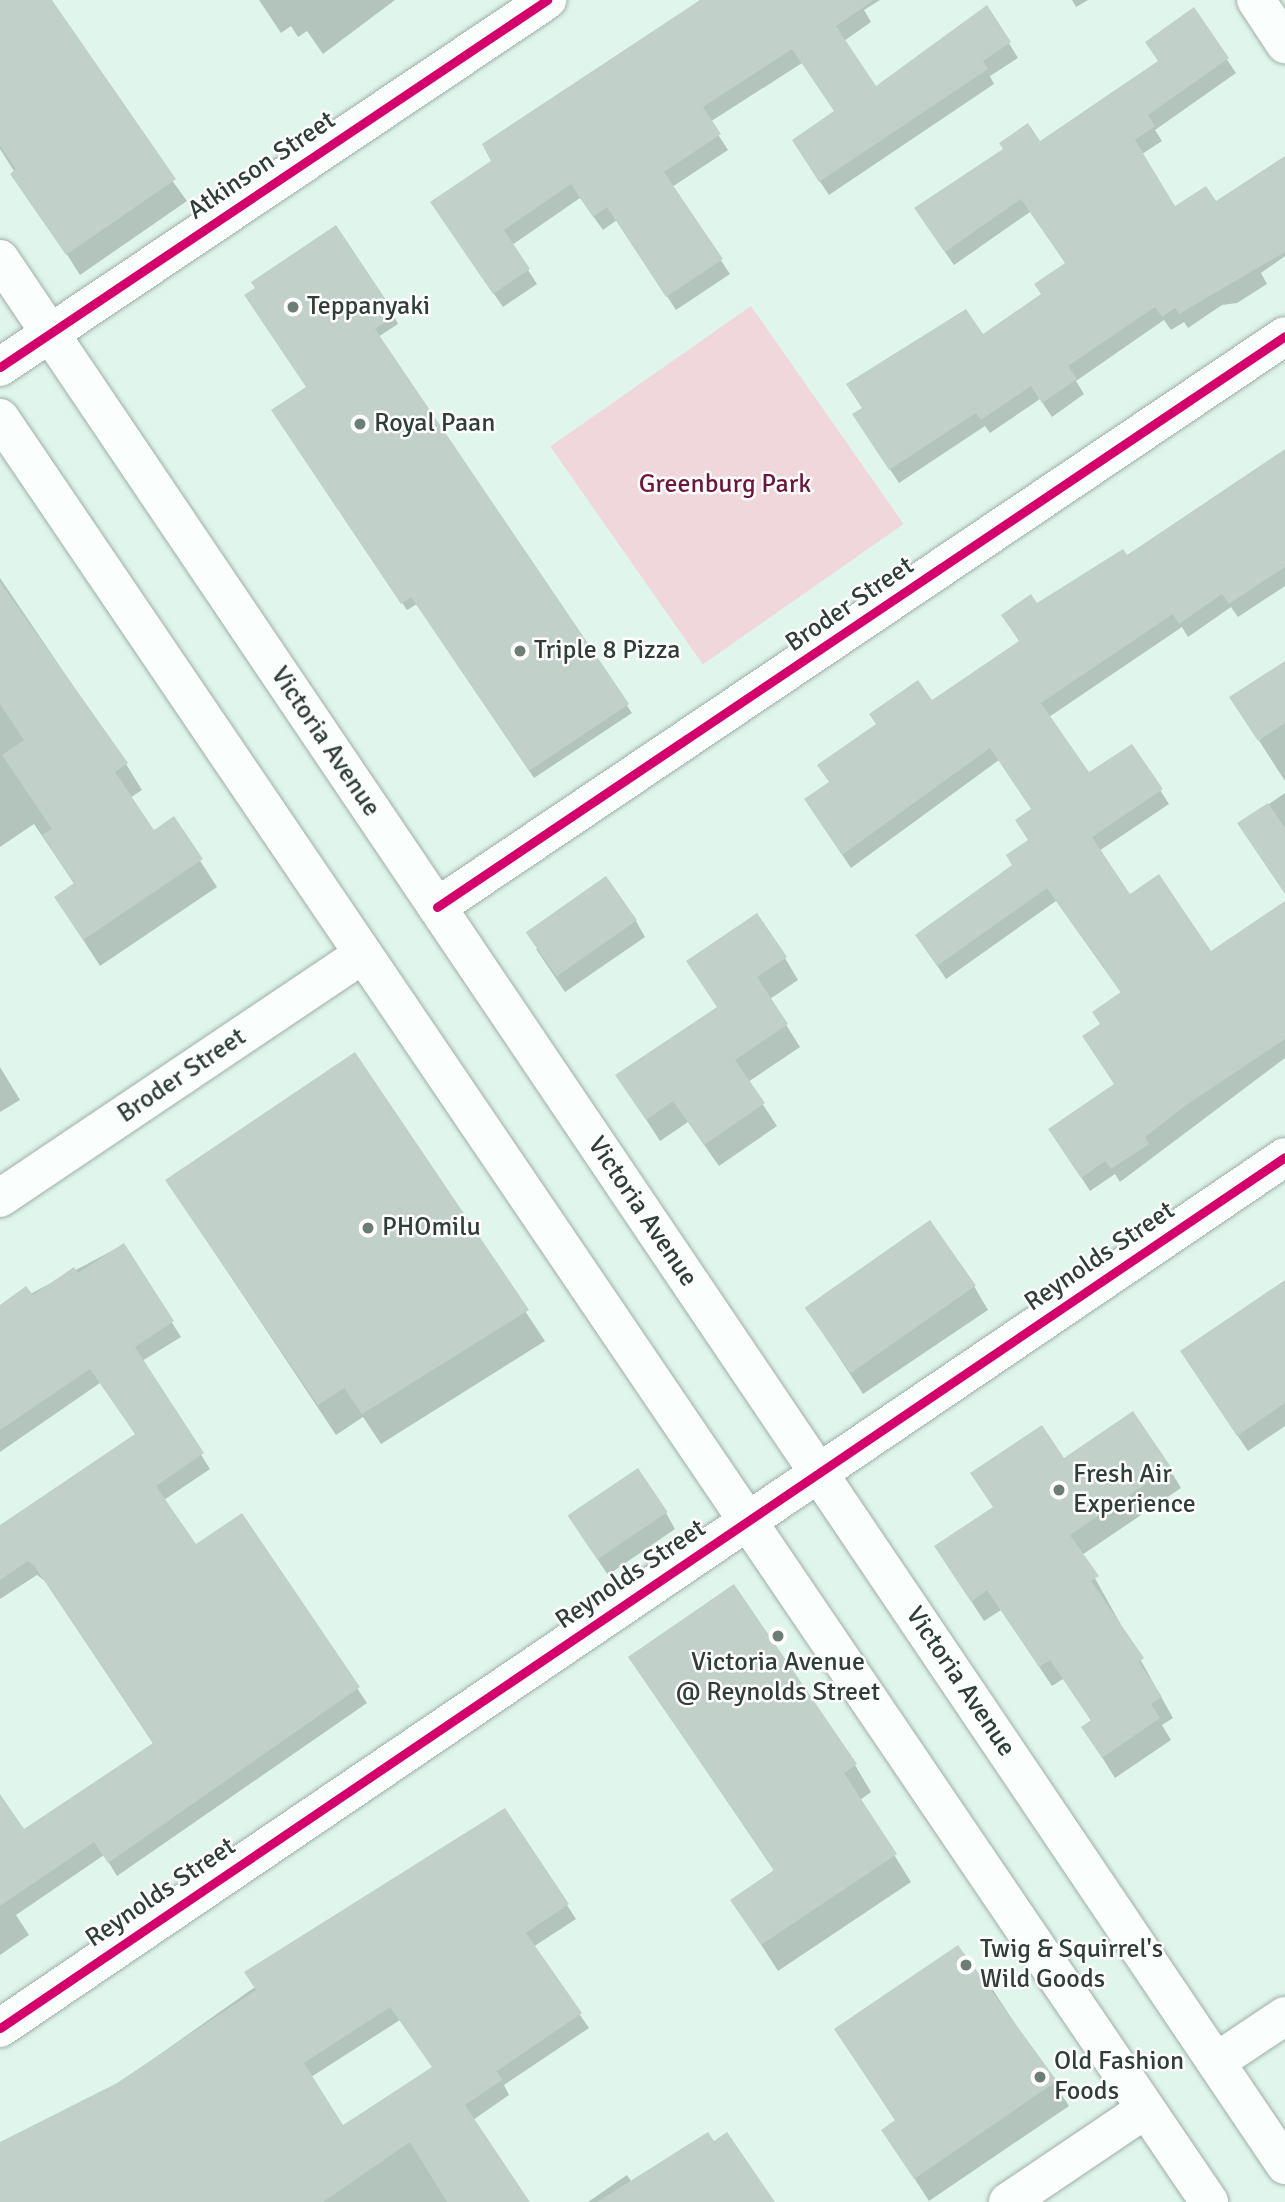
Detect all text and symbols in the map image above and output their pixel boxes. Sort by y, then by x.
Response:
street label: Atkinson Street [182,105,342,227]
place label: Teppanyaki [307,291,430,323]
marker: Teppanyaki [285,299,301,315]
place label: Royal Paan [374,408,495,440]
marker: Royal Paan [352,416,368,432]
park label: Greenburg Park [639,469,811,501]
street label: Broder Street [780,551,920,659]
place label: Triple 8 Pizza [534,635,680,667]
marker: Triple 8 Pizza [512,643,528,659]
street label: Victoria Avenue [263,661,387,823]
street label: Broder Street [112,1022,252,1130]
street label: Victoria Avenue [580,1131,704,1293]
street label: Reynolds Street [1019,1195,1181,1319]
place label: PHOmilu [382,1212,481,1244]
marker: PHOmilu [360,1220,376,1236]
place label: Fresh Air Experience [1073,1459,1196,1520]
marker: Fresh Air Experience [1051,1482,1067,1498]
street label: Reynolds Street [550,1513,712,1637]
street label: Victoria Avenue [898,1601,1022,1763]
marker: Victoria Avenue @ Reynolds Street [770,1628,786,1644]
place label: Victoria Avenue @ Reynolds Street [676,1647,880,1708]
street label: Reynolds Street [80,1831,242,1955]
place label: Twig & Squirrel's Wild Goods [980,1934,1163,1996]
marker: Twig & Squirrel's Wild Goods [958,1957,974,1973]
place label: Old Fashion Foods [1054,2046,1184,2108]
marker: Old Fashion Foods [1032,2069,1048,2085]

